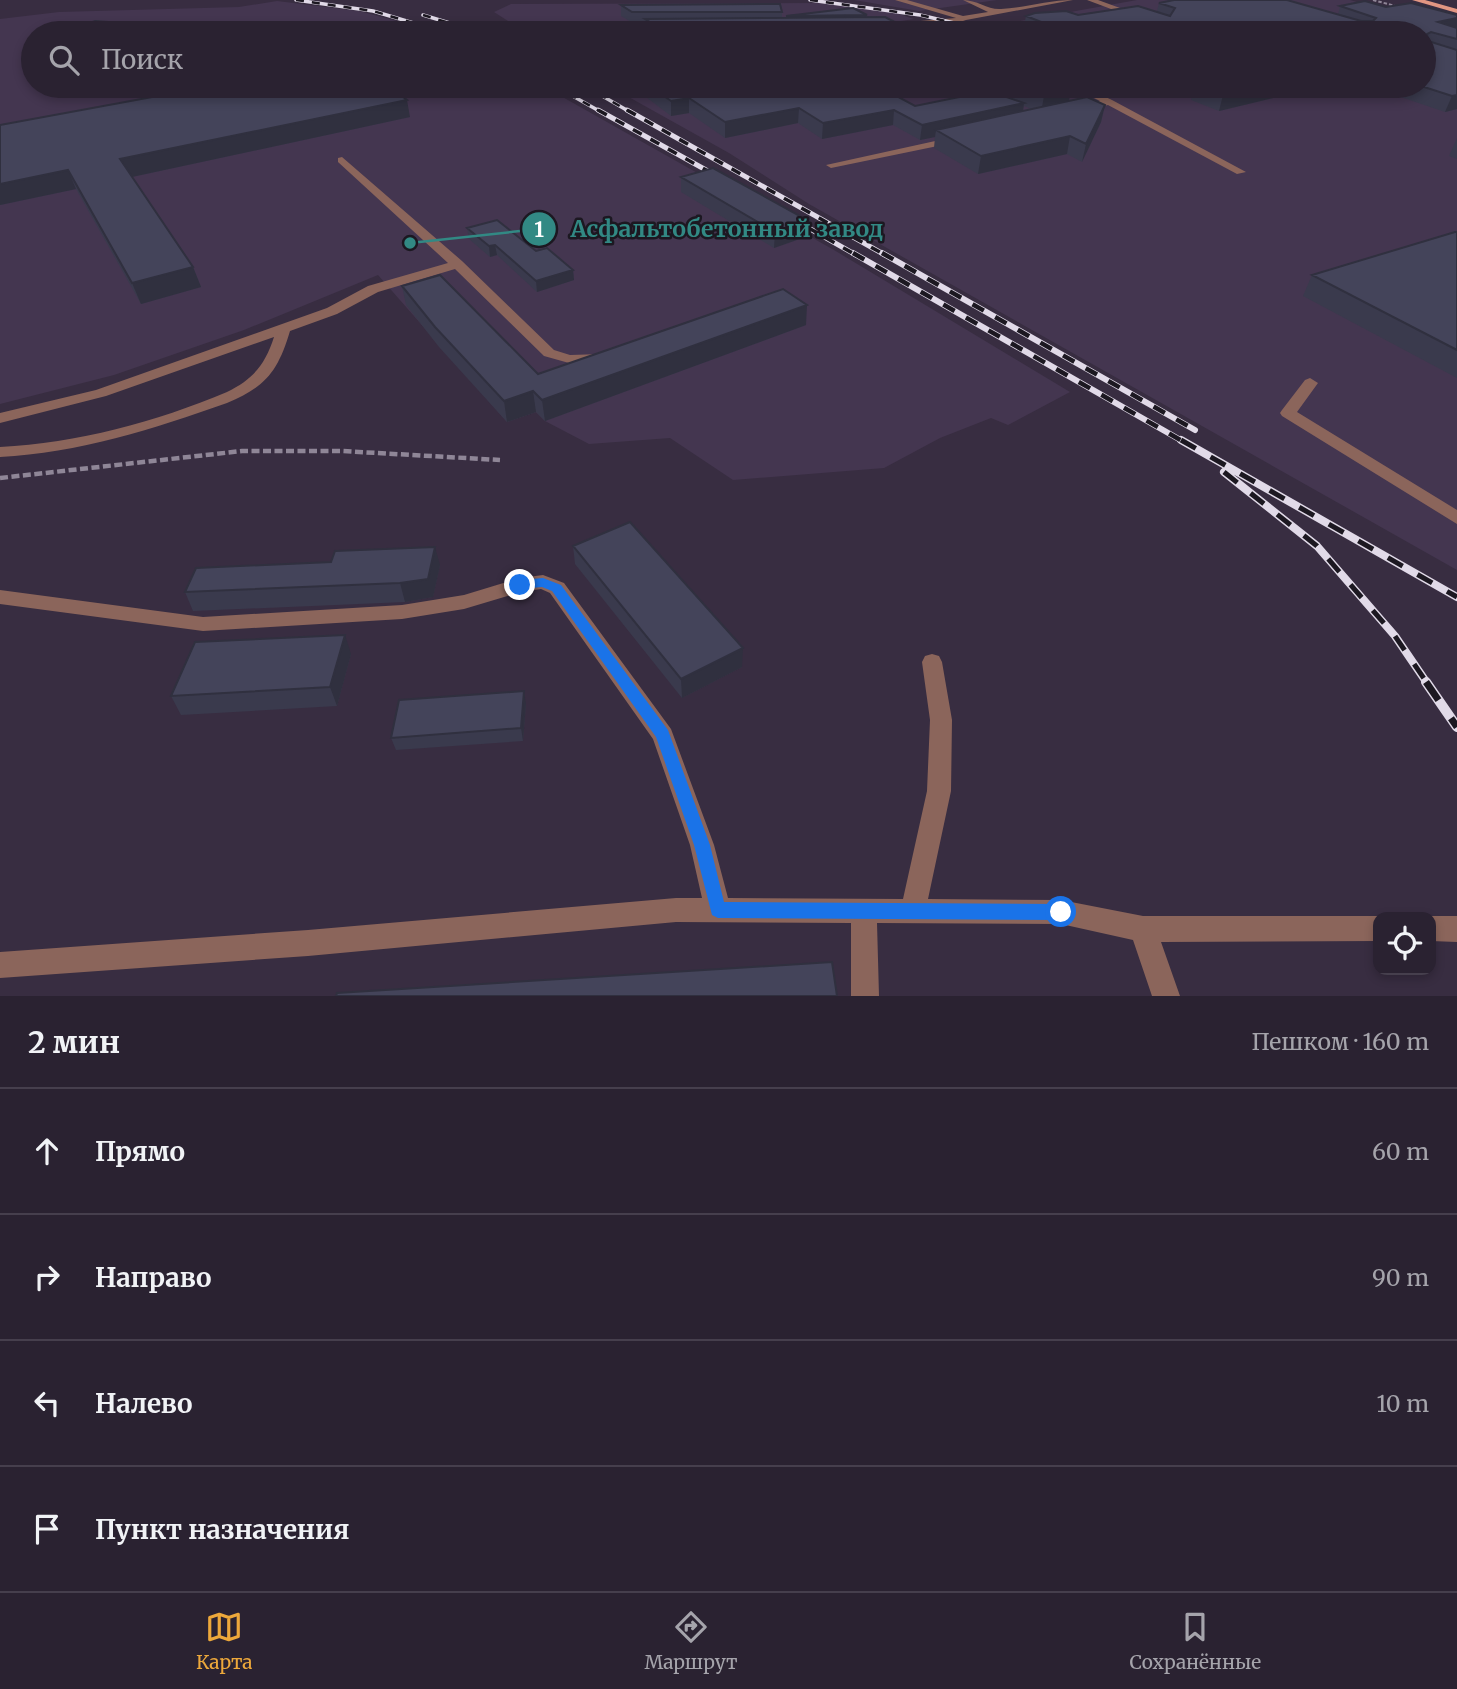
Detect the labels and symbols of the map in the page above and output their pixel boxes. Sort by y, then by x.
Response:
callout: Асфальтобетонный завод [521,207,898,251]
text: Асфальтобетонный завод [569,214,884,243]
text: 1 [534,216,544,243]
route end [504,569,535,600]
route start [1045,896,1076,927]

